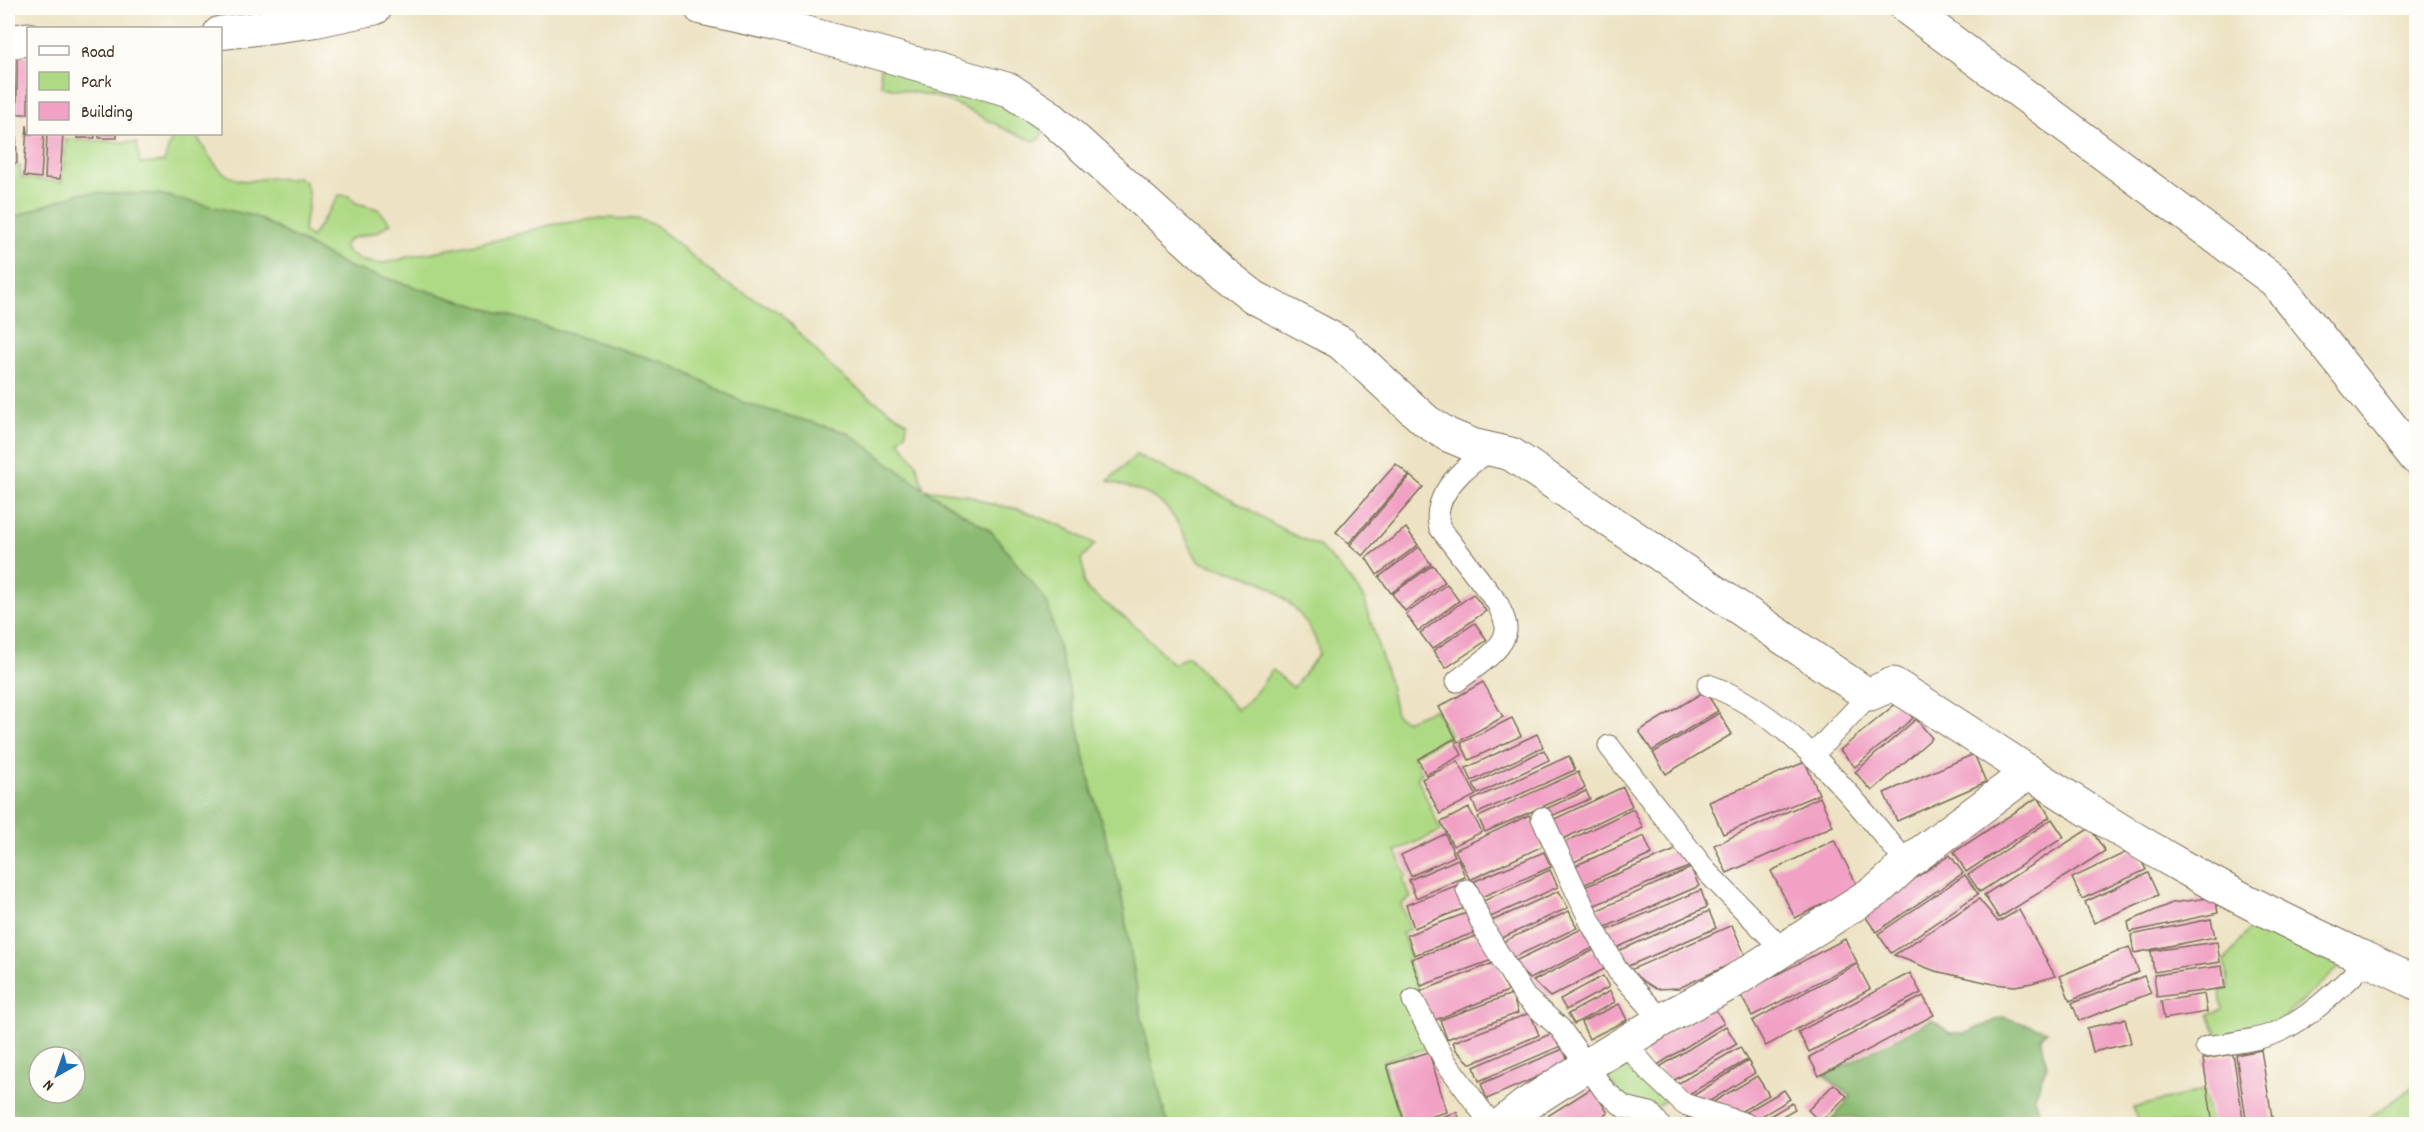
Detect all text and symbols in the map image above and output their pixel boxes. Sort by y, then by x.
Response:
legend [27,27,222,135]
text: Road [81,41,115,66]
text: Park [81,71,112,96]
text: Building [81,101,133,126]
north arrow [27,1045,87,1105]
text: N [38,1073,59,1096]

